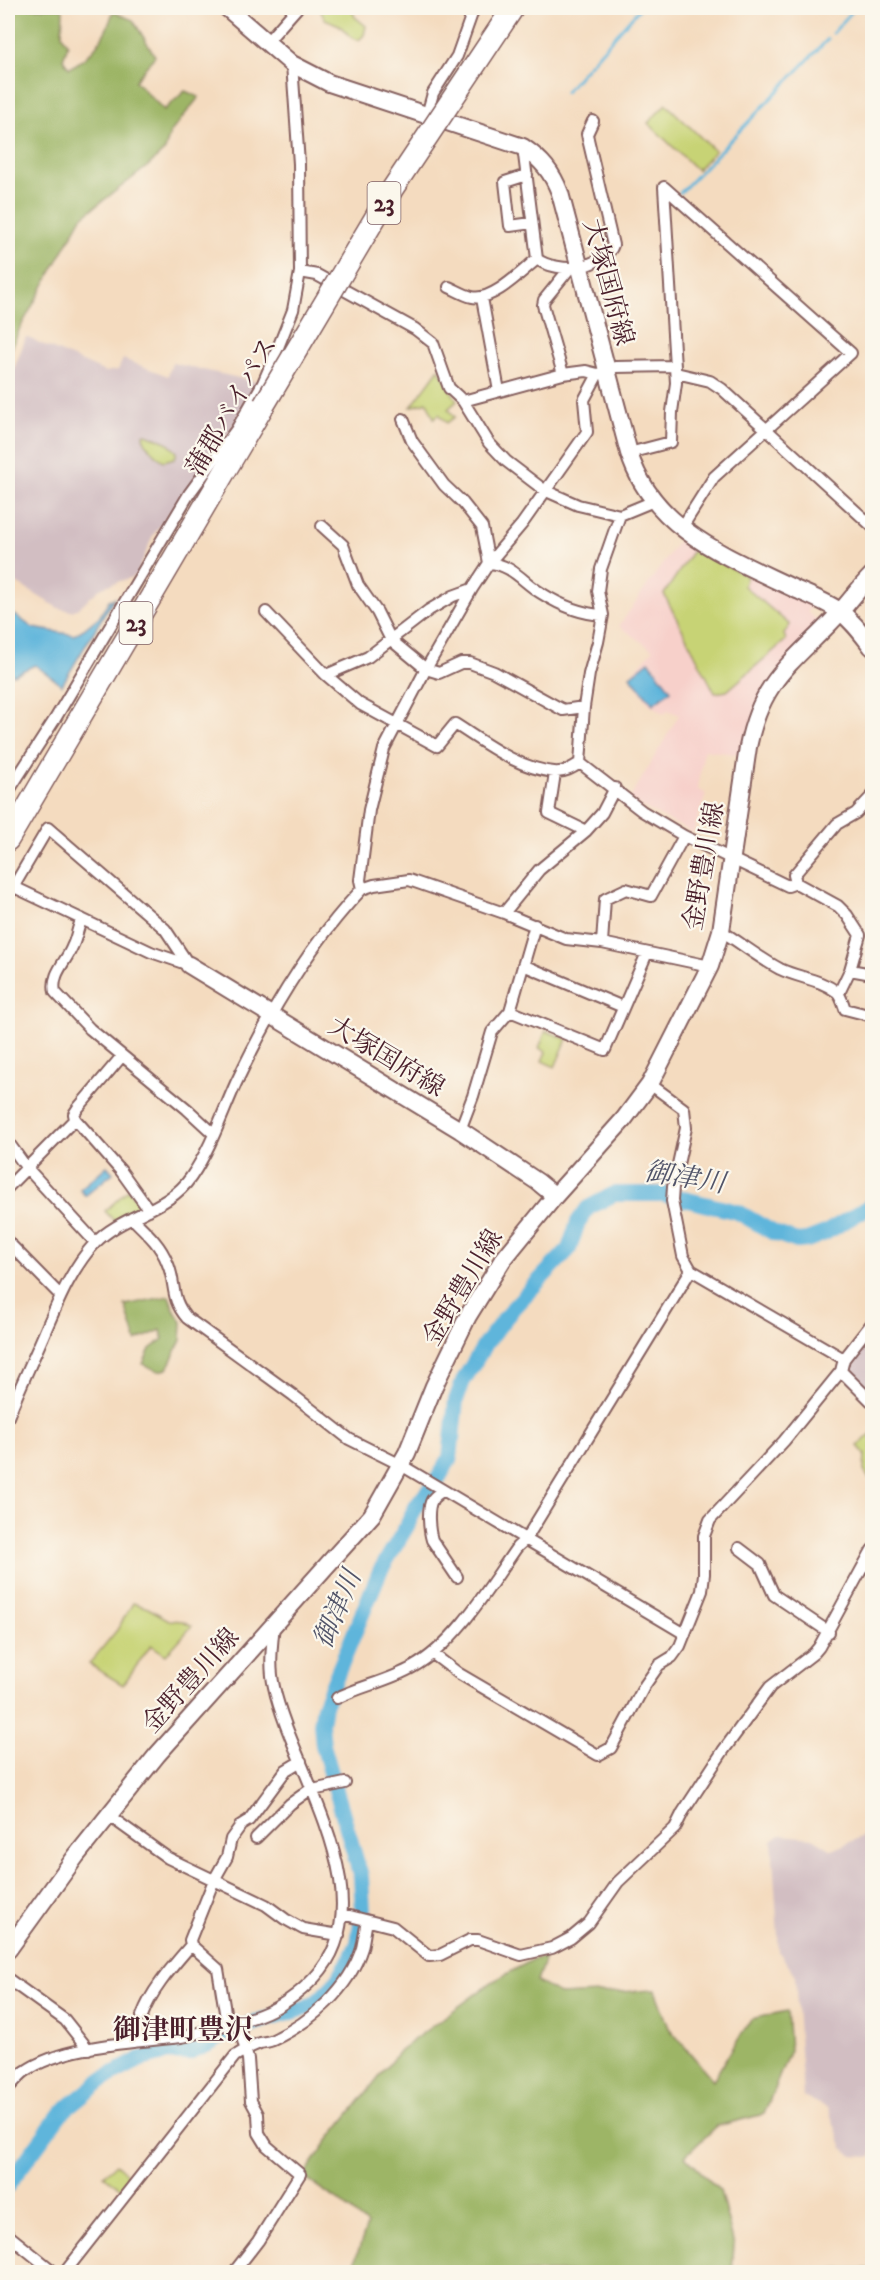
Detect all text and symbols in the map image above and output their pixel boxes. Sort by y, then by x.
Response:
road number: 23 [368,182,400,224]
street label: 大塚国府線 [575,215,640,349]
street label: 蒲郡バイパス [179,331,285,482]
road number: 23 [120,602,152,644]
street label: 金野豊川線 [677,799,732,933]
street label: 大塚国府線 [322,1010,450,1105]
water label: 御津川 [642,1155,730,1202]
street label: 金野豊川線 [416,1224,511,1352]
water label: 御津川 [306,1563,371,1653]
street label: 金野豊川線 [135,1622,247,1740]
district label: 御津町豊沢 [113,2013,253,2048]

